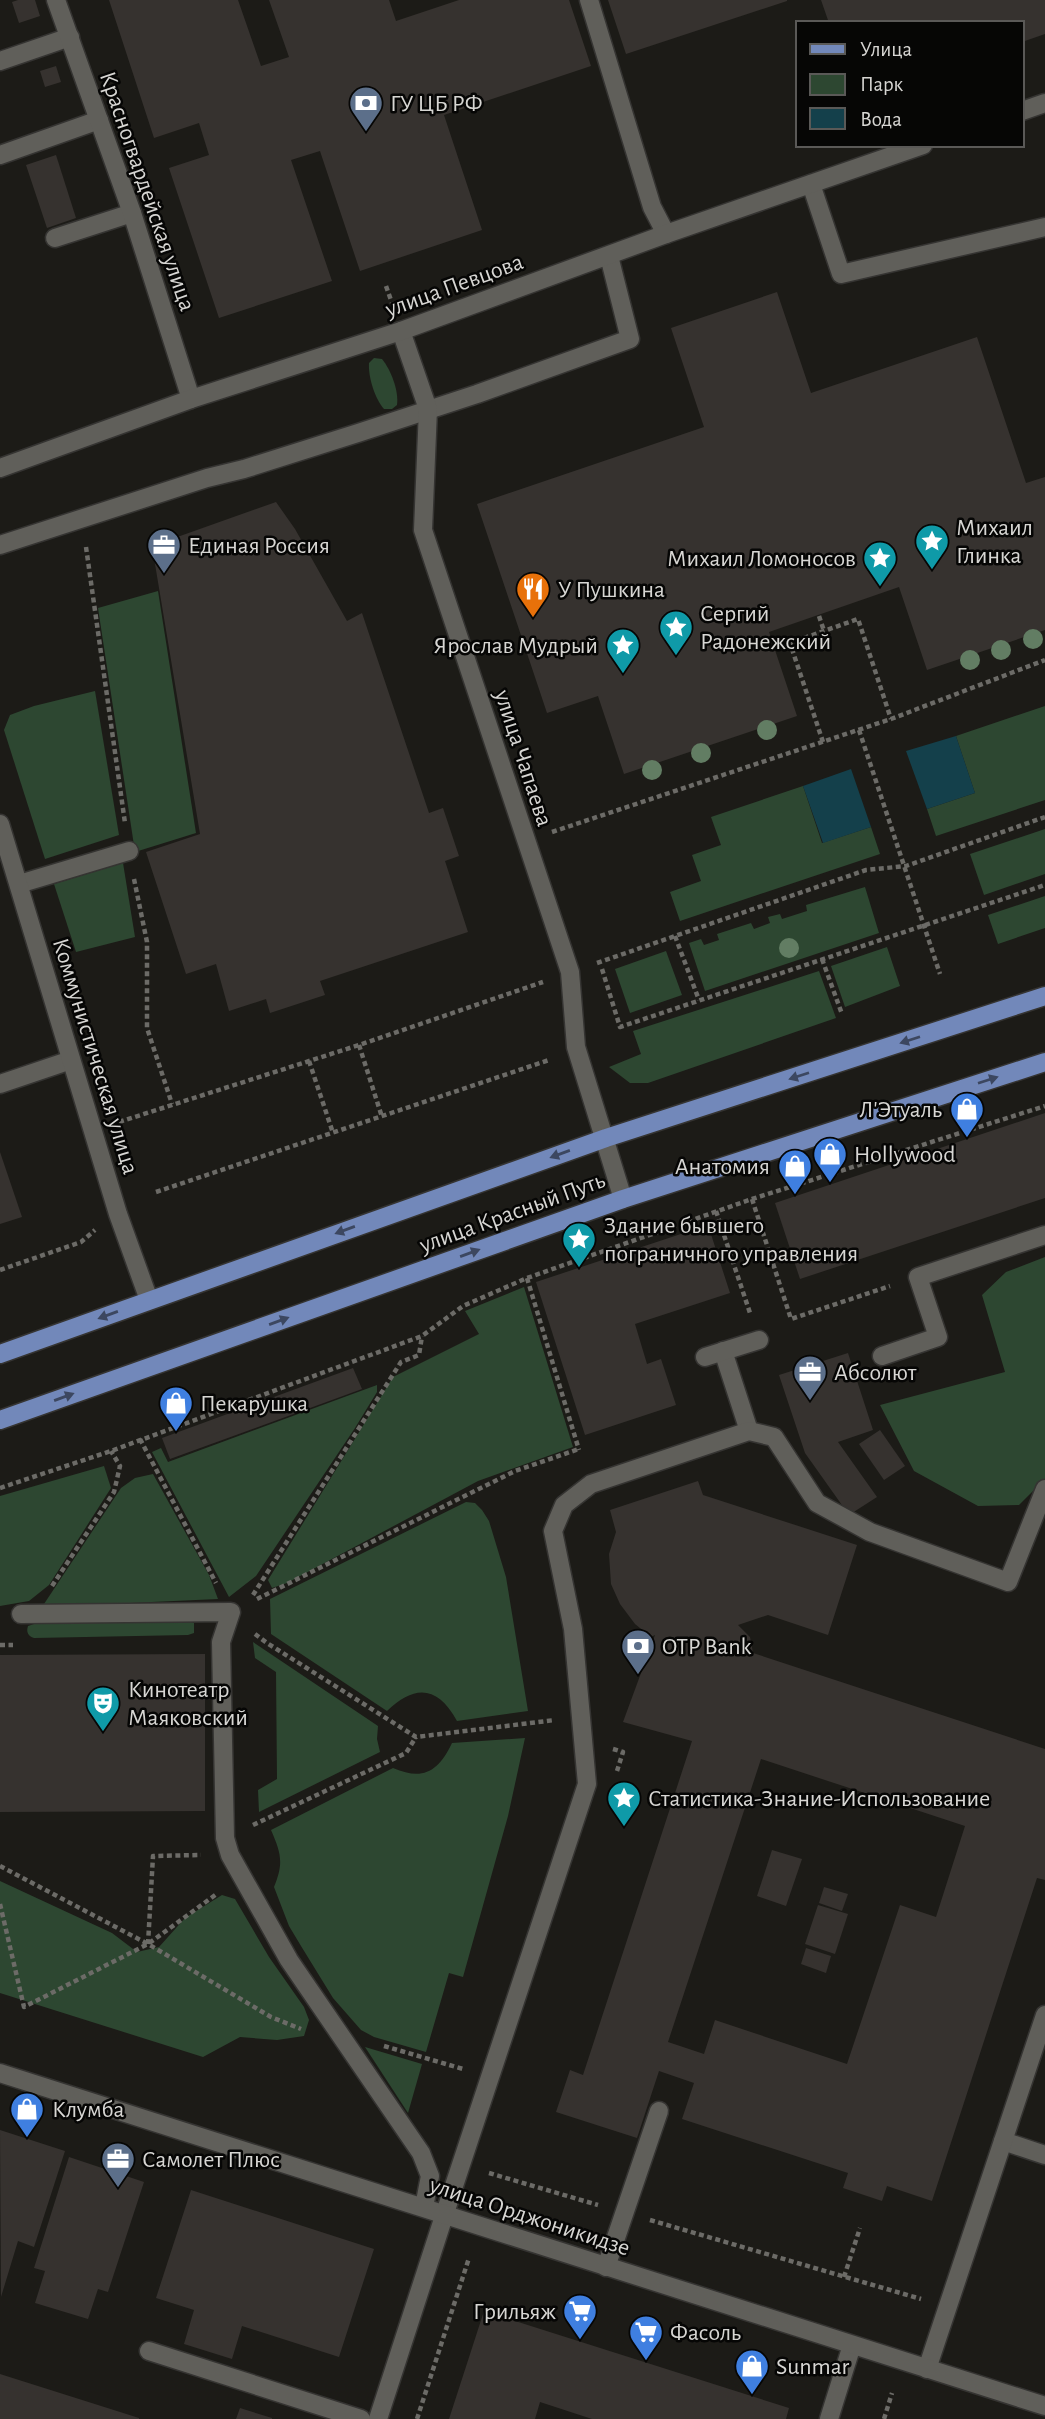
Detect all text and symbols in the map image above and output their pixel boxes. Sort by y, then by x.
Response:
legend [796,21,1024,147]
text: Улица [860,39,913,60]
street label: Красногвардейская улица [95,68,199,314]
text: Парк [860,74,904,95]
bank icon: ГУ ЦБ РФ [347,84,385,133]
place label: ГУ ЦБ РФ [390,92,483,116]
text: Вода [860,109,902,130]
street label: улица Певцова [381,250,527,322]
place label: Михаил Глинка [956,516,1033,568]
place icon: Михаил Глинка [913,522,951,571]
office icon: Единая Россия [145,526,183,575]
place label: Единая Россия [188,534,330,558]
place icon: Михаил Ломоносов [861,539,899,588]
place label: Михаил Ломоносов [667,547,856,571]
restaurant icon: У Пушкина [514,570,552,619]
place label: У Пушкина [558,578,665,602]
place label: Сергий Радонежский [700,602,831,654]
place icon: Сергий Радонежский [657,608,695,657]
place icon: Ярослав Мудрый [604,626,642,675]
place label: Ярослав Мудрый [433,634,598,658]
street label: улица Чапаева [489,686,556,830]
street label: Коммунистическая улица [48,935,142,1177]
one-way arrow [899,1035,920,1046]
one-way arrow [788,1071,809,1081]
one-way arrow [978,1074,999,1085]
shop icon: Л'Этуаль [948,1090,986,1139]
place label: Л'Этуаль [859,1098,942,1122]
shop icon: Hollywood [811,1135,849,1184]
place label: Hollywood [854,1143,956,1167]
shop icon: Анатомия [776,1147,814,1196]
one-way arrow [549,1149,570,1160]
place label: Анатомия [675,1155,770,1179]
street label: улица Красный Путь [415,1168,608,1258]
place label: Здание бывшего пограничного управления [604,1214,858,1266]
place icon: Здание бывшего пограничного управления [560,1220,598,1269]
one-way arrow [335,1225,356,1236]
one-way arrow [460,1247,481,1258]
one-way arrow [97,1310,118,1321]
one-way arrow [268,1315,289,1326]
office icon: Абсолют [791,1353,829,1402]
place label: Абсолют [834,1361,917,1385]
shop icon: Пекарушка [157,1384,195,1433]
one-way arrow [54,1391,75,1402]
place label: Пекарушка [200,1392,308,1416]
bank icon: OTP Bank [619,1627,657,1676]
place label: OTP Bank [662,1635,752,1659]
place label: Кинотеатр Маяковский [128,1678,248,1730]
theatre icon: Кинотеатр Маяковский [84,1684,122,1733]
place icon: Статистика-Знание-Использование [605,1779,643,1828]
place label: Статистика-Знание-Использование [648,1787,990,1811]
shop icon: Клумба [8,2090,46,2139]
place label: Клумба [52,2098,124,2122]
office icon: Самолет Плюс [99,2140,137,2189]
place label: Самолет Плюс [142,2148,280,2172]
street label: улица Орджоникидзе [425,2173,633,2261]
supermarket icon: Грильяж [561,2292,599,2341]
place label: Грильяж [473,2300,556,2324]
supermarket icon: Фасоль [627,2313,665,2362]
place label: Фасоль [670,2321,741,2345]
shop icon: Sunmar [733,2347,771,2396]
place label: Sunmar [776,2355,850,2379]

